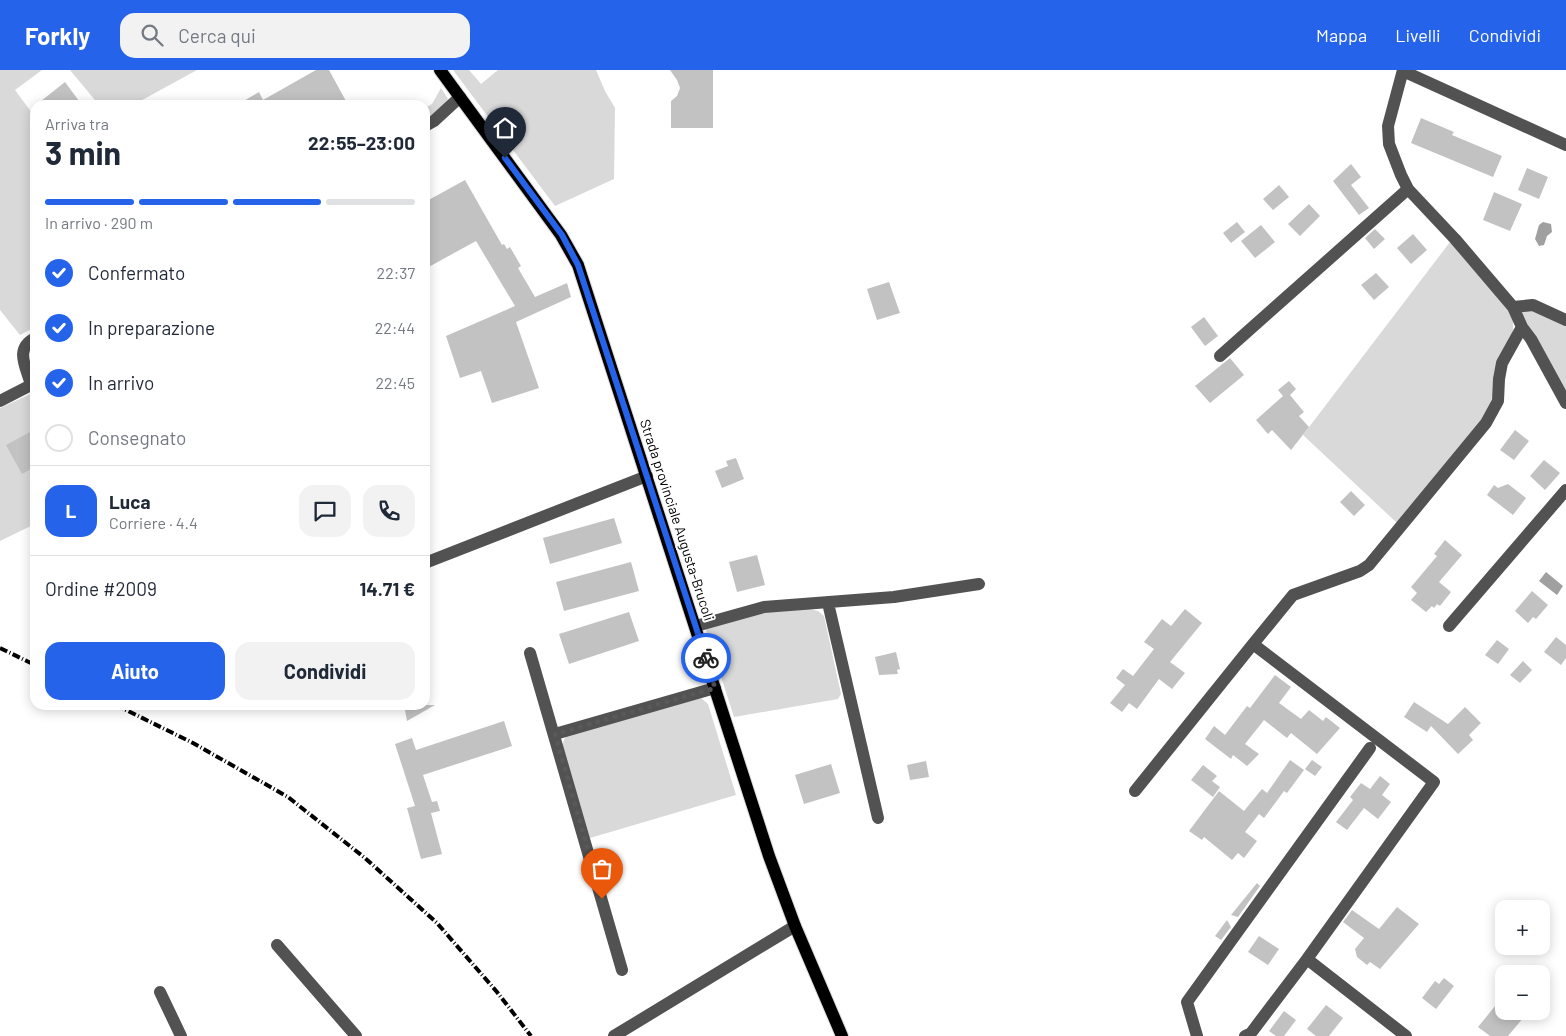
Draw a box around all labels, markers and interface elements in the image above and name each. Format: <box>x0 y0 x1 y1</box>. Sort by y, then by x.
search box <box>120 13 470 58</box>
text: Forkly <box>25 21 90 50</box>
icon: search <box>138 21 166 49</box>
text: Cerca qui <box>178 24 256 47</box>
text: Mappa <box>1316 24 1367 46</box>
text: Livelli <box>1395 24 1441 46</box>
text: Condividi <box>1469 24 1541 46</box>
pin <box>484 107 526 158</box>
text: Arriva tra <box>45 114 109 133</box>
icon: home <box>491 114 519 142</box>
text: 22:55–23:00 <box>308 131 415 154</box>
text: 3 min <box>45 133 121 171</box>
text: In arrivo · 290 m <box>45 213 153 232</box>
icon: check <box>45 259 73 287</box>
text: Confermato <box>88 261 185 284</box>
text: 22:37 <box>377 263 415 282</box>
icon: check <box>45 314 73 342</box>
text: In preparazione <box>88 316 215 339</box>
text: 22:44 <box>375 318 415 337</box>
icon: check <box>45 369 73 397</box>
text: In arrivo <box>88 371 154 394</box>
text: 22:45 <box>375 373 415 392</box>
street label: Strada provinciale Augusta-Brucoli <box>637 417 718 623</box>
text: Consegnato <box>88 426 186 449</box>
button: chat <box>299 485 351 537</box>
button: phone <box>363 485 415 537</box>
text: Luca <box>109 490 150 513</box>
text: L <box>66 499 76 522</box>
text: Corriere · 4.4 <box>109 513 198 532</box>
text: Ordine #2009 <box>45 577 157 600</box>
text: 14.71 € <box>360 577 415 600</box>
courier <box>681 633 731 683</box>
button: Aiuto <box>45 642 225 700</box>
button: Condividi <box>235 642 415 700</box>
icon: bike <box>692 644 720 672</box>
pin <box>581 848 623 899</box>
icon: bag <box>588 855 616 883</box>
map controls <box>1495 900 1550 1020</box>
button: + <box>1495 900 1550 955</box>
button: − <box>1495 965 1550 1020</box>

